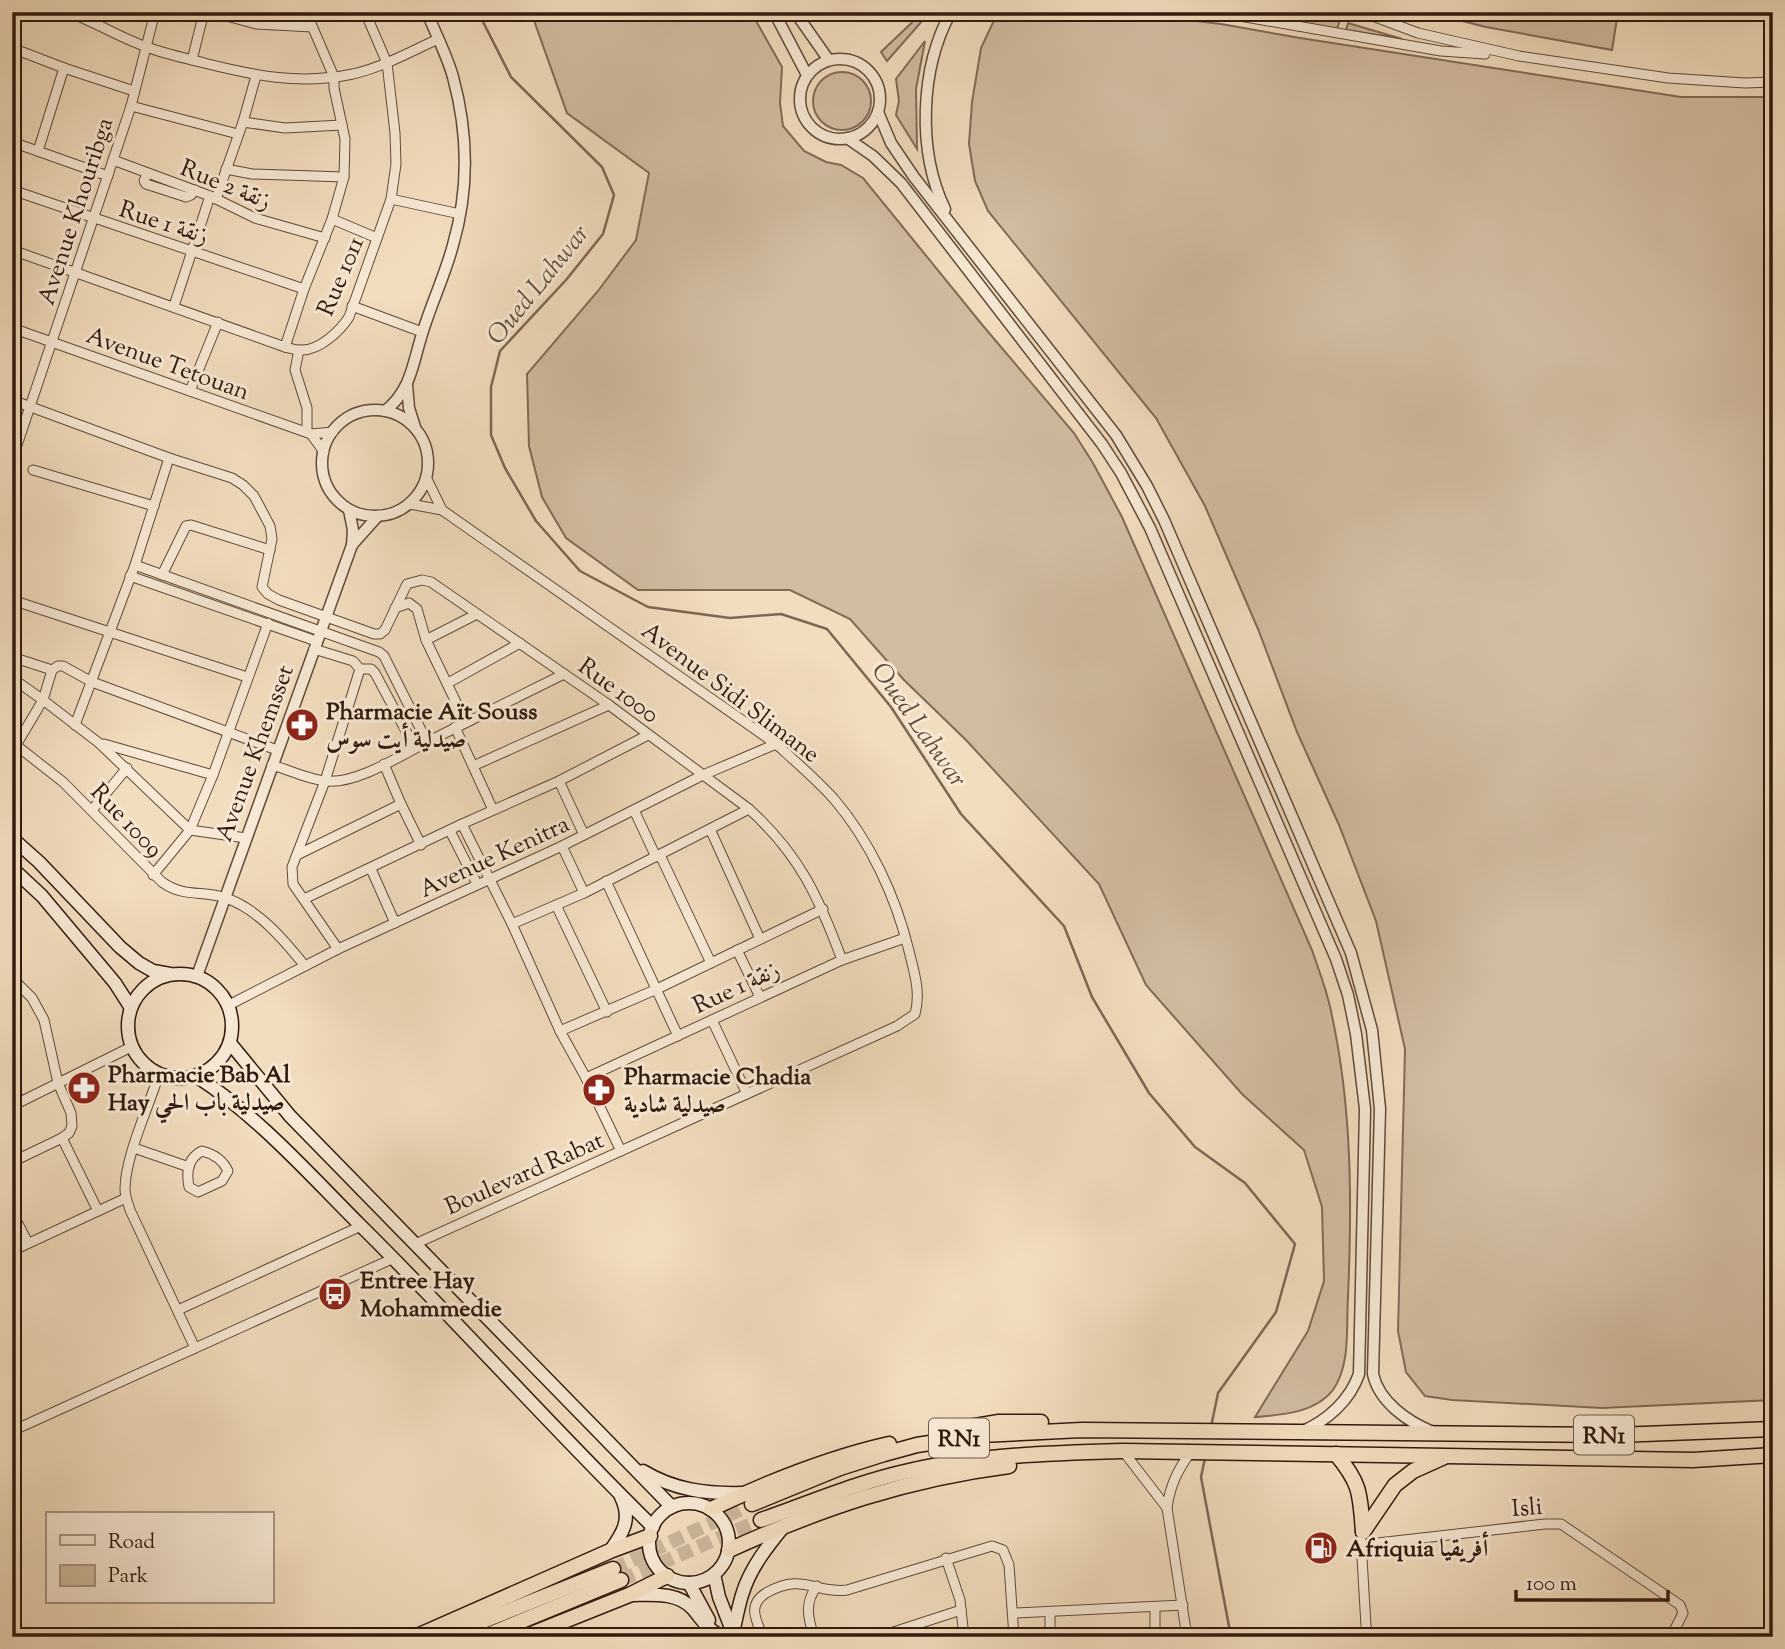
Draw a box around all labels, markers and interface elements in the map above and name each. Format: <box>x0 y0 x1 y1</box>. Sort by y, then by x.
street label: Avenue Khouribga <box>31 114 123 310</box>
street label: Rue 2 زنقة <box>175 152 276 219</box>
street label: Rue 1 زنقة <box>114 193 213 254</box>
water label: Oued Lahwar <box>479 218 599 354</box>
street label: Rue 1011 <box>310 232 374 322</box>
street label: Avenue Tetouan <box>81 320 254 410</box>
street label: Avenue Sidi Slimane <box>633 615 826 772</box>
street label: Rue 1000 <box>570 651 665 733</box>
water label: Oued Lahwar <box>861 655 975 795</box>
street label: Avenue Khemsset <box>208 661 304 847</box>
place label: Pharmacie Aït Souss صيدلية أيت سوس <box>326 696 537 758</box>
pharmacy icon: Pharmacie Aït Souss صيدلية أيت سوس <box>283 706 321 744</box>
street label: Rue 1009 <box>82 777 170 866</box>
street label: Avenue Kenitra <box>414 808 575 907</box>
street label: Rue 1 زنقة <box>688 954 786 1024</box>
place label: Pharmacie Bab Al Hay صيدلية باب الحي <box>108 1059 290 1124</box>
place label: Pharmacie Chadia صيدلية شادية <box>624 1061 812 1123</box>
pharmacy icon: Pharmacie Bab Al Hay صيدلية باب الحي <box>65 1069 103 1107</box>
pharmacy icon: Pharmacie Chadia صيدلية شادية <box>580 1071 618 1109</box>
street label: Boulevard Rabat <box>440 1125 610 1225</box>
place label: Entree Hay Mohammedie <box>360 1265 502 1327</box>
bus stop icon: Entree Hay Mohammedie <box>316 1275 354 1313</box>
road number: RN1 <box>1574 1416 1634 1454</box>
road number: RN1 <box>929 1418 989 1457</box>
street label: Isli <box>1510 1491 1544 1527</box>
legend <box>46 1512 273 1604</box>
text: Road <box>108 1528 155 1558</box>
fuel station icon: Afriquia أفريقيا <box>1302 1529 1340 1567</box>
place label: Afriquia أفريقيا <box>1346 1531 1489 1567</box>
scale bar <box>1516 1558 1668 1602</box>
text: Park <box>108 1562 149 1592</box>
text: 100 m <box>1526 1570 1577 1600</box>

